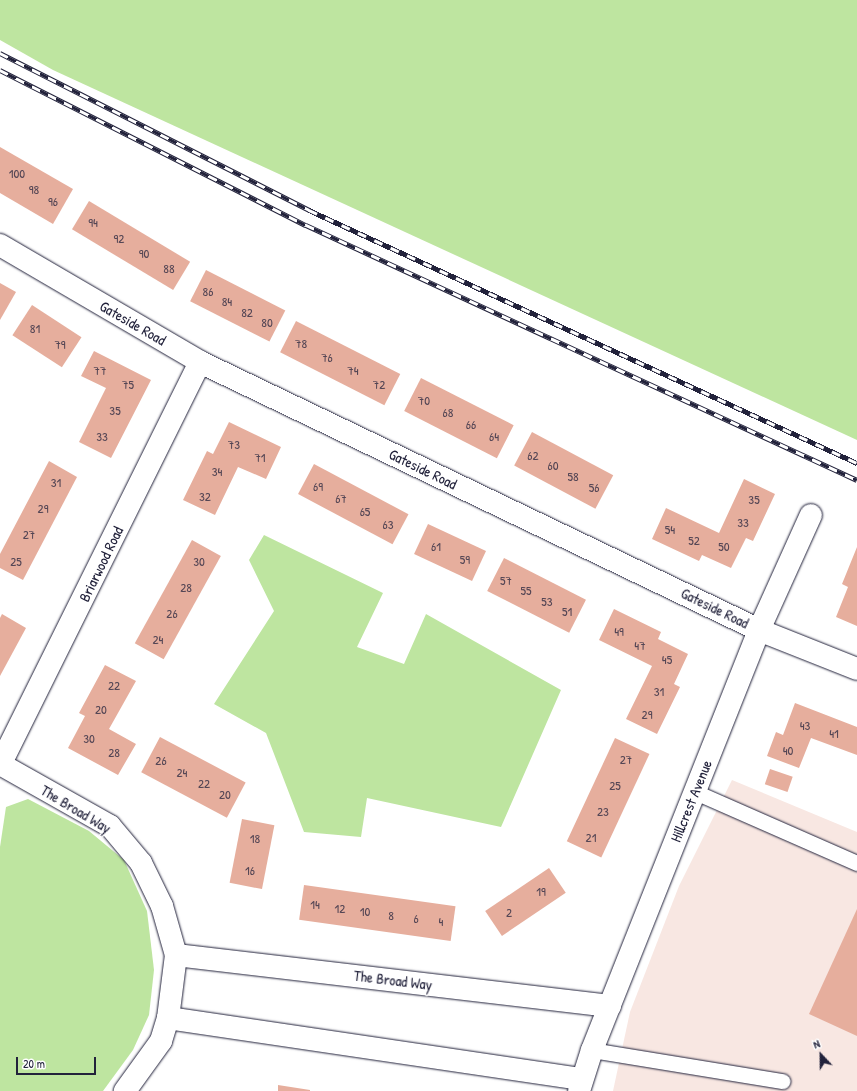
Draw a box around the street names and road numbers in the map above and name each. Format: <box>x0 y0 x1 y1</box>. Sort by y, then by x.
street label: Gateside Road <box>97 297 169 349</box>
street label: Gateside Road <box>386 445 460 493</box>
street label: Briarwood Road <box>75 524 127 604</box>
street label: Gateside Road <box>678 584 752 632</box>
street label: Hillcrest Avenue <box>666 757 716 845</box>
street label: The Broad Way <box>38 781 114 837</box>
street label: The Broad Way <box>353 966 433 994</box>

